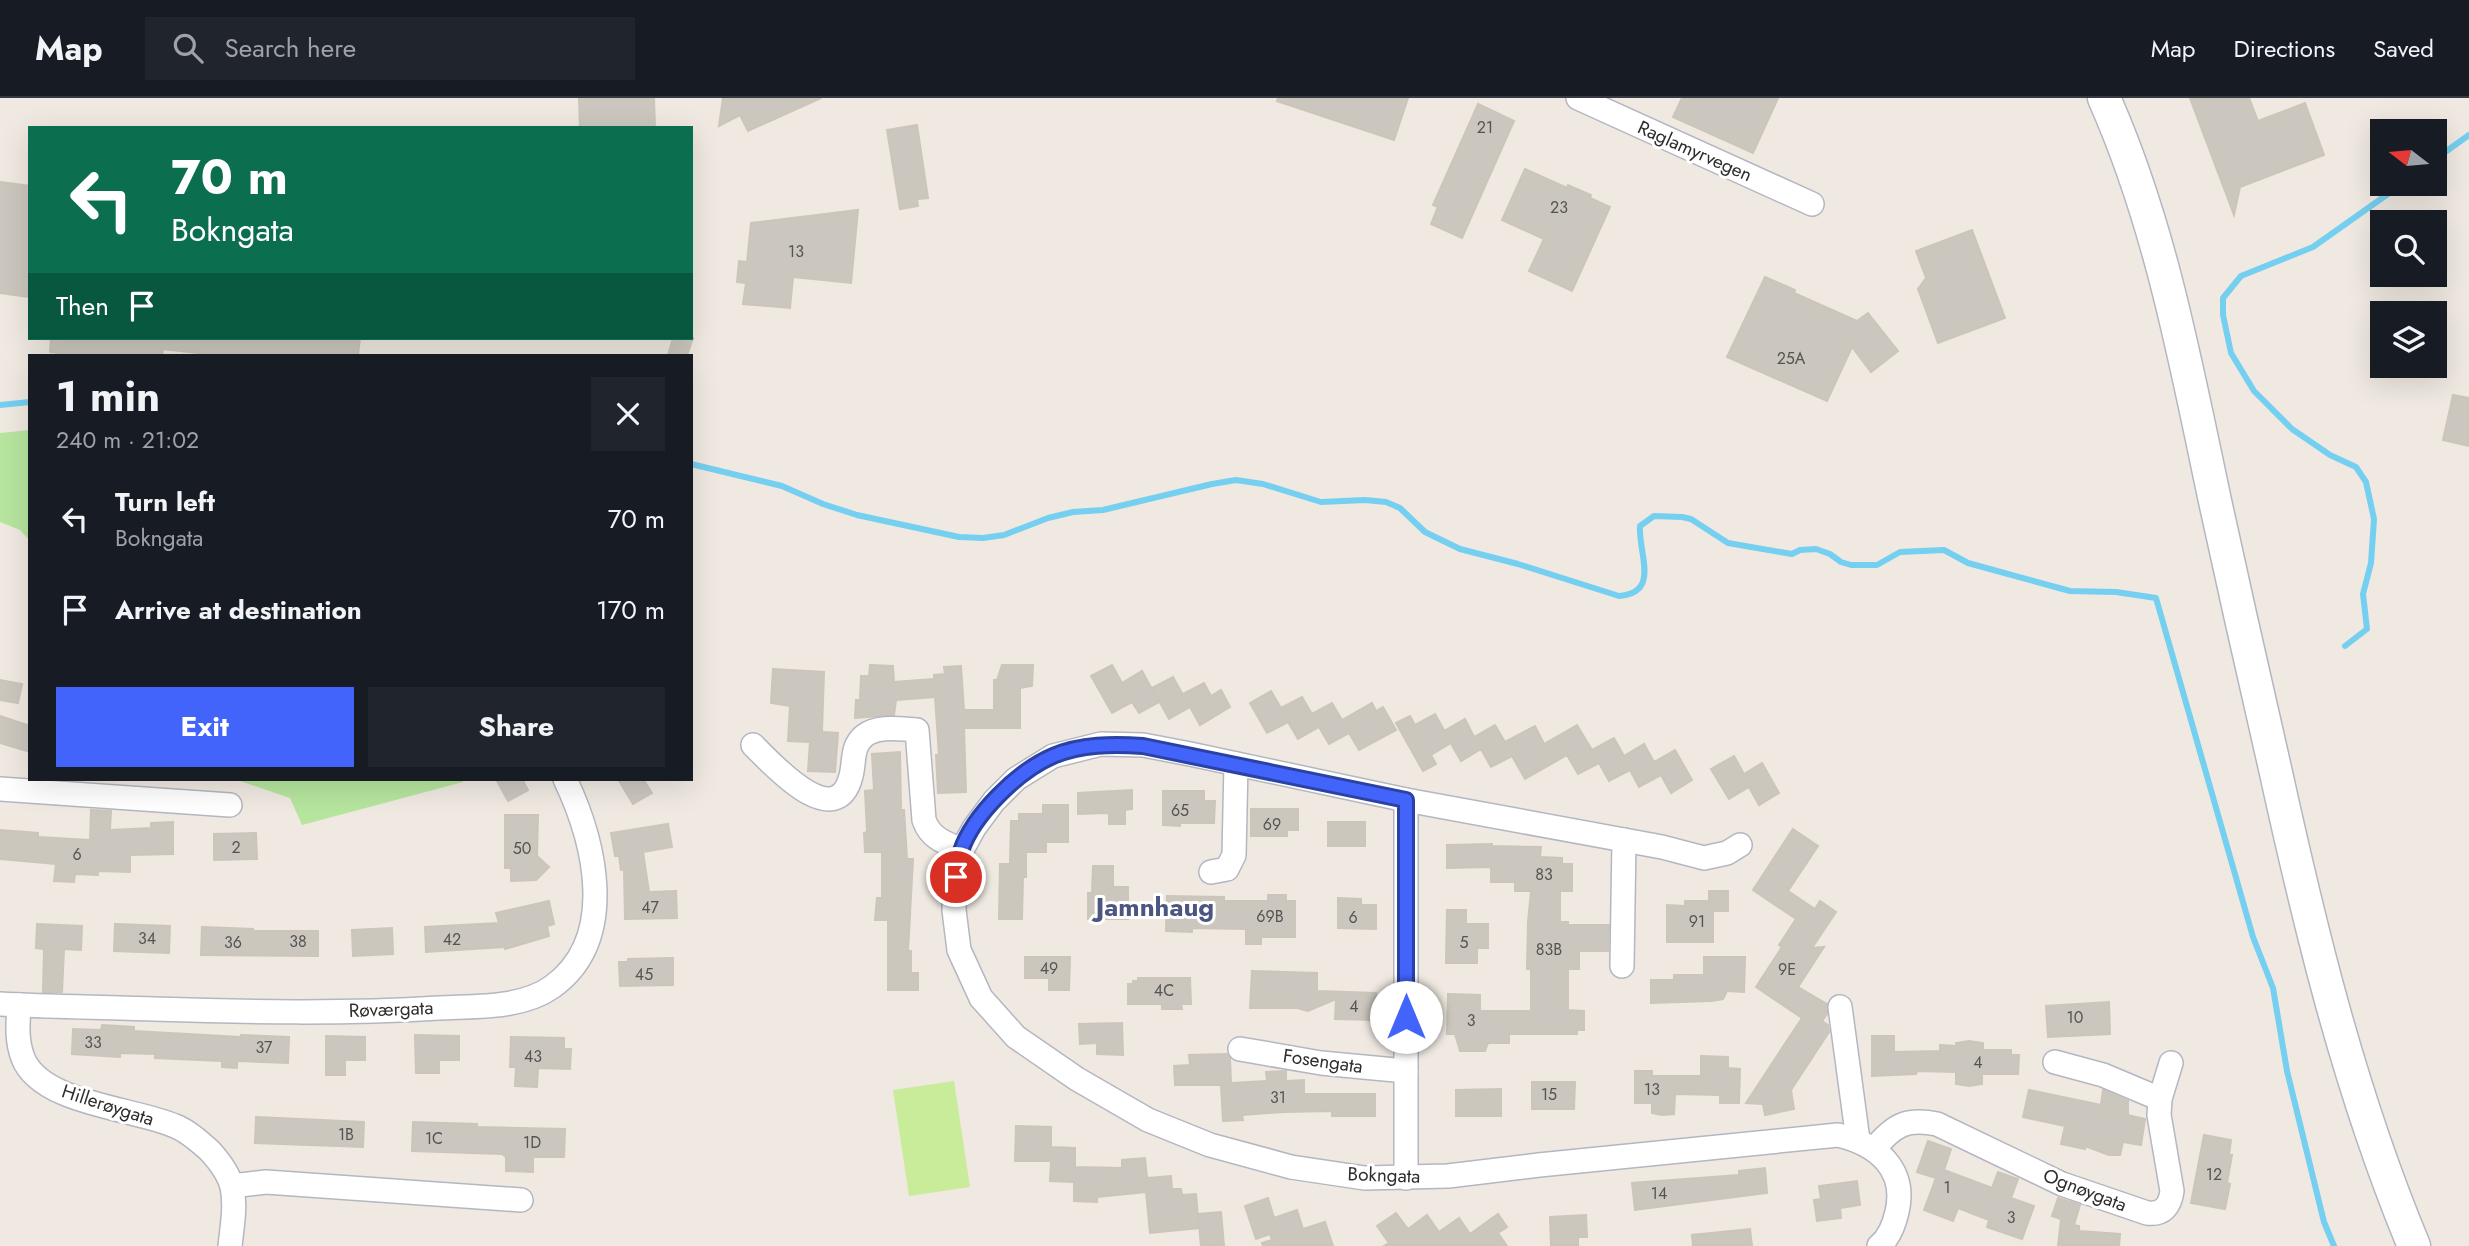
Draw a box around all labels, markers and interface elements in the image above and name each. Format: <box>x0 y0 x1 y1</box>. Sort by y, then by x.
search box <box>145 17 635 80</box>
text: Map <box>35 25 103 72</box>
icon: search <box>169 29 207 67</box>
text: Search here <box>225 29 356 67</box>
text: Map <box>2151 31 2196 66</box>
text: Directions <box>2234 31 2335 66</box>
text: Saved <box>2373 31 2434 66</box>
street label: Raglamyrvegen <box>1633 114 1757 188</box>
house number: 21 <box>1477 116 1493 139</box>
north arrow <box>2370 119 2446 196</box>
map controls <box>2370 119 2447 378</box>
text: 70 m <box>171 142 288 212</box>
icon: left <box>56 154 147 245</box>
house number: 23 <box>1550 196 1568 219</box>
text: Bokngata <box>171 207 294 253</box>
button: search <box>2370 210 2447 287</box>
house number: 13 <box>788 240 804 263</box>
text: Then <box>56 287 109 325</box>
icon: arrive <box>123 287 161 325</box>
button: layers <box>2370 301 2447 378</box>
house number: 25A <box>1777 347 1806 370</box>
text: 1 min <box>56 366 160 427</box>
button: close <box>591 377 665 451</box>
text: 240 m · 21:02 <box>56 423 199 457</box>
text: Turn left <box>115 483 215 521</box>
icon: left <box>56 500 94 538</box>
text: 70 m <box>608 500 665 538</box>
text: Bokngata <box>115 521 203 555</box>
icon: arrive <box>56 591 94 629</box>
text: Arrive at destination <box>115 591 362 629</box>
text: 170 m <box>596 591 665 629</box>
button: Exit <box>56 687 354 767</box>
button: Share <box>368 687 665 767</box>
house number: 65 <box>1171 799 1189 822</box>
house number: 69 <box>1263 813 1281 836</box>
house number: 2 <box>231 836 241 859</box>
house number: 50 <box>513 837 531 860</box>
house number: 6 <box>72 843 82 866</box>
pin <box>926 847 986 907</box>
icon: arrive <box>937 858 975 896</box>
house number: 83 <box>1535 863 1553 886</box>
district label: Jamnhaug <box>1091 888 1214 926</box>
house number: 47 <box>641 896 659 919</box>
house number: 69B <box>1256 905 1284 928</box>
house number: 6 <box>1348 906 1358 929</box>
house number: 91 <box>1689 910 1705 933</box>
house number: 34 <box>138 927 156 950</box>
house number: 42 <box>443 928 461 951</box>
house number: 38 <box>289 930 307 953</box>
house number: 36 <box>224 931 242 954</box>
house number: 5 <box>1459 931 1469 954</box>
house number: 83B <box>1536 938 1562 961</box>
house number: 49 <box>1040 957 1058 980</box>
house number: 9E <box>1778 958 1796 981</box>
house number: 45 <box>635 963 653 986</box>
house number: 4C <box>1154 979 1174 1002</box>
position arrow <box>1369 980 1443 1054</box>
street label: Røværgata <box>348 994 434 1024</box>
house number: 4 <box>1349 995 1359 1018</box>
house number: 10 <box>2067 1006 2083 1029</box>
house number: 3 <box>1467 1009 1476 1032</box>
house number: 33 <box>84 1031 102 1054</box>
house number: 37 <box>256 1036 273 1059</box>
street label: Fosengata <box>1281 1042 1365 1080</box>
house number: 43 <box>524 1045 542 1068</box>
house number: 4 <box>1973 1051 1983 1074</box>
street label: Hillerøygata <box>58 1077 158 1133</box>
house number: 13 <box>1644 1078 1660 1101</box>
house number: 15 <box>1541 1083 1557 1106</box>
house number: 31 <box>1270 1086 1286 1109</box>
house number: 1B <box>338 1123 354 1146</box>
house number: 1C <box>425 1127 443 1150</box>
house number: 1D <box>523 1131 541 1154</box>
street label: Bokngata <box>1347 1160 1421 1190</box>
street label: Ognøygata <box>2039 1162 2131 1218</box>
house number: 12 <box>2206 1163 2222 1186</box>
house number: 1 <box>1943 1176 1951 1199</box>
house number: 14 <box>1651 1182 1667 1205</box>
house number: 3 <box>2007 1206 2016 1229</box>

